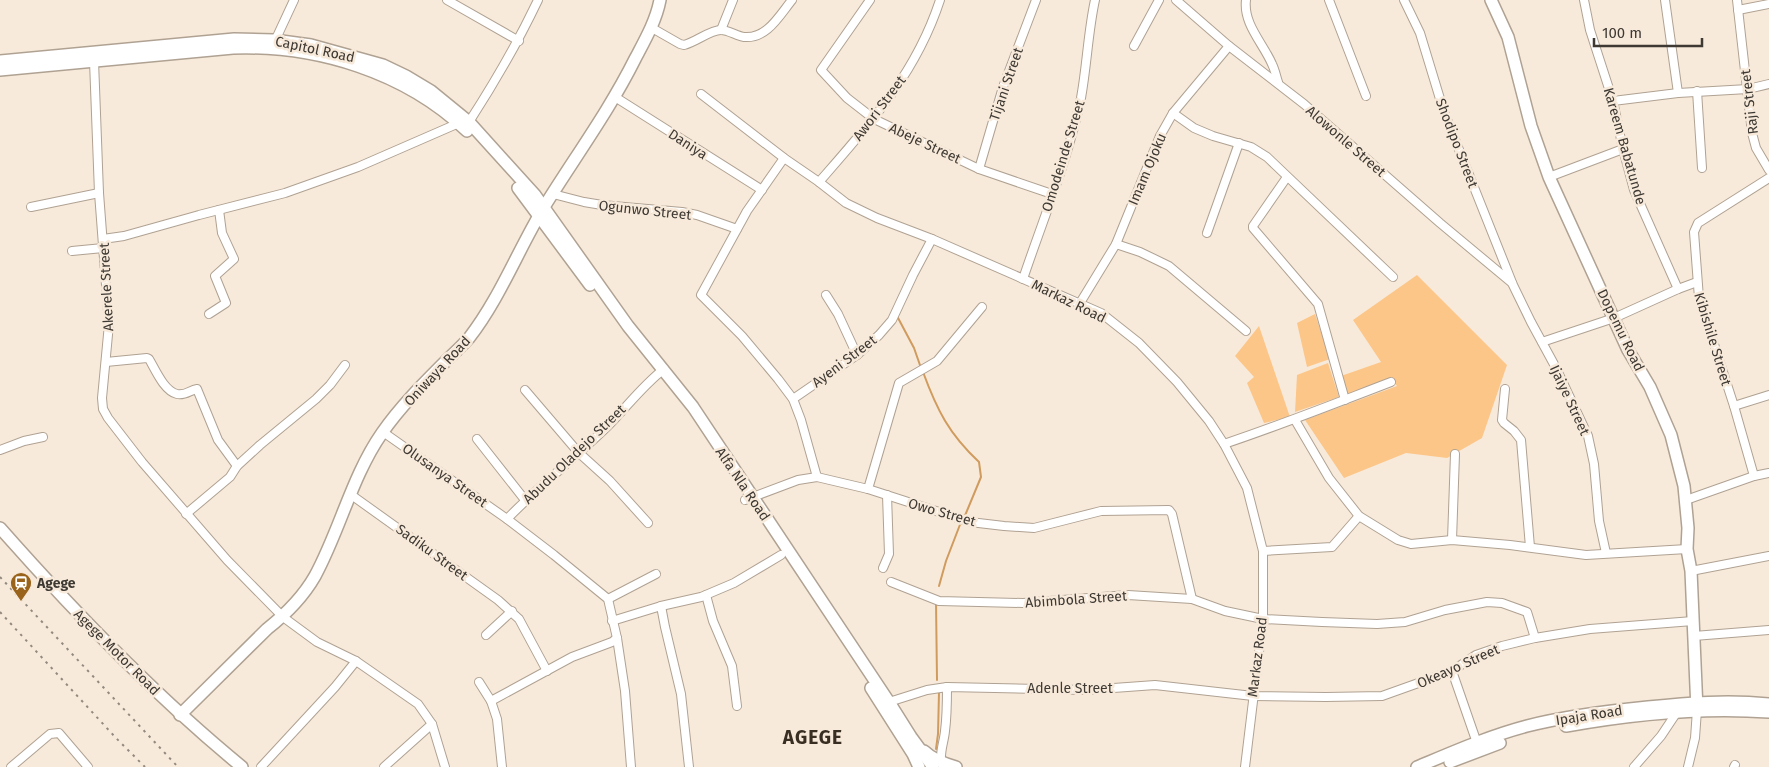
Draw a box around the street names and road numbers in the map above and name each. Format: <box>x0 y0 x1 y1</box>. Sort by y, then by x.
street label: Capitol Road <box>274 33 356 66</box>
street label: Tijani Street <box>986 44 1027 123</box>
street label: Raji Street <box>1737 68 1762 135</box>
street label: Awori Street <box>849 72 910 144</box>
street label: Kareem Babatunde <box>1600 86 1649 207</box>
street label: Shodipo Street <box>1432 96 1482 191</box>
street label: Omodeinde Street <box>1038 97 1089 214</box>
street label: Alowonle Street <box>1302 102 1390 181</box>
street label: Abeje Street <box>886 119 964 168</box>
street label: Daniya <box>665 126 710 163</box>
street label: Imam Ojoku <box>1125 131 1170 208</box>
street label: Ogunwo Street <box>598 197 693 224</box>
street label: Akerele Street <box>96 241 117 332</box>
street label: Markaz Road <box>1029 276 1109 327</box>
street label: Dopemu Road <box>1593 286 1648 374</box>
street label: Kibishile Street <box>1690 291 1735 389</box>
street label: Ayeni Street <box>809 331 881 391</box>
street label: Oniwaya Road <box>401 333 474 410</box>
street label: Ijaiye Street <box>1546 362 1594 439</box>
street label: Abudu Oladejo Street <box>520 400 630 508</box>
street label: Olusanya Street <box>399 440 491 512</box>
street label: Alfa Nla Road <box>712 444 773 524</box>
street label: Owo Street <box>906 495 979 531</box>
street label: Sadiku Street <box>393 521 472 585</box>
street label: Abimbola Street <box>1025 587 1129 612</box>
street label: Agege Motor Road <box>70 606 163 699</box>
street label: Markaz Road <box>1244 616 1271 698</box>
street label: Okeayo Street <box>1414 640 1503 692</box>
street label: Adenle Street <box>1027 680 1114 697</box>
street label: Ipaja Road <box>1555 702 1624 729</box>

